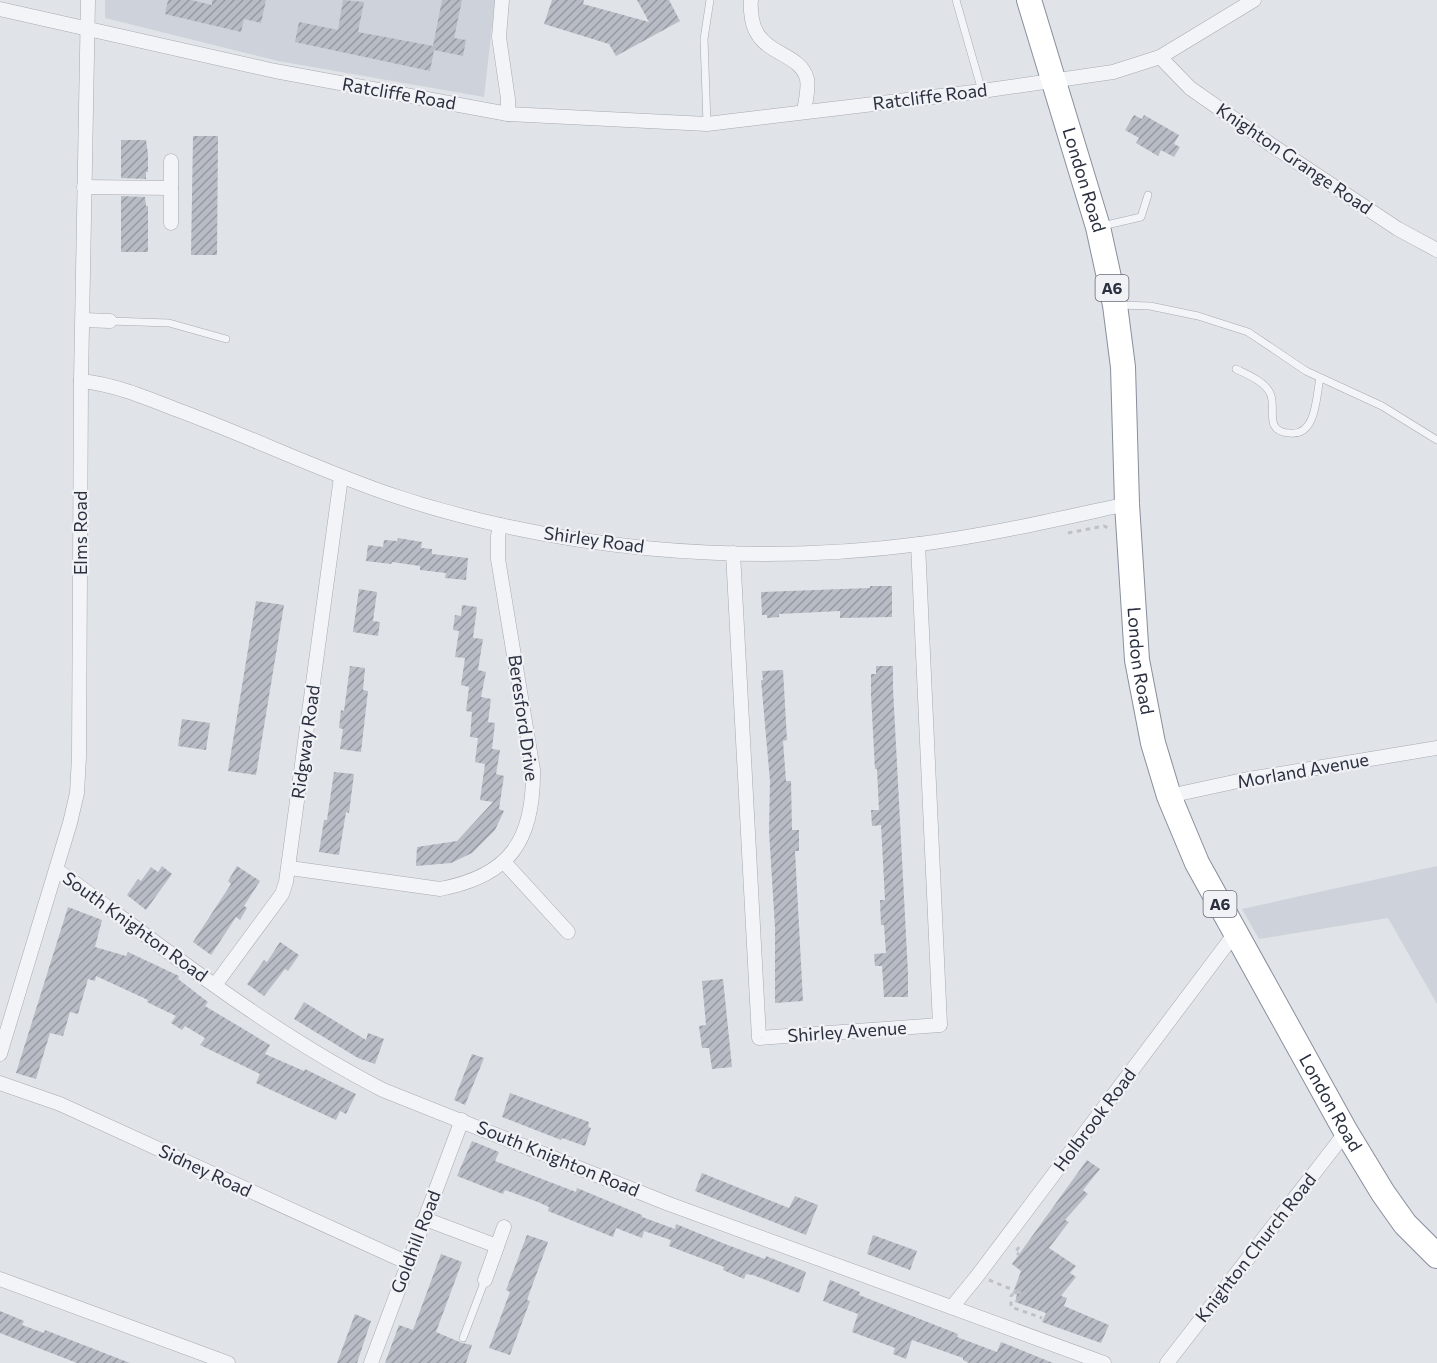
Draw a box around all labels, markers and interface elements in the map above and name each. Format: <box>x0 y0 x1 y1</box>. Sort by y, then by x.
street label: Ratcliffe Road <box>341 72 458 114</box>
street label: Ratcliffe Road <box>871 78 988 114</box>
street label: Knighton Grange Road <box>1212 98 1377 219</box>
street label: London Road <box>1058 125 1111 235</box>
road number: A6 <box>1096 275 1128 301</box>
street label: Elms Road <box>69 491 91 575</box>
street label: Shirley Road <box>542 521 646 557</box>
street label: London Road <box>1124 606 1159 716</box>
street label: Beresford Drive <box>504 653 544 782</box>
street label: Ridgway Road <box>286 683 324 800</box>
street label: Morland Avenue <box>1235 748 1370 792</box>
street label: South Knighton Road <box>59 866 212 986</box>
road number: A6 <box>1204 891 1236 917</box>
street label: Shirley Avenue <box>787 1016 907 1046</box>
street label: London Road <box>1295 1050 1367 1155</box>
street label: Holbrook Road <box>1048 1064 1140 1175</box>
street label: South Knighton Road <box>474 1115 643 1201</box>
street label: Sidney Road <box>155 1139 255 1201</box>
street label: Knighton Church Road <box>1190 1168 1320 1326</box>
street label: Goldhill Road <box>385 1187 445 1296</box>

